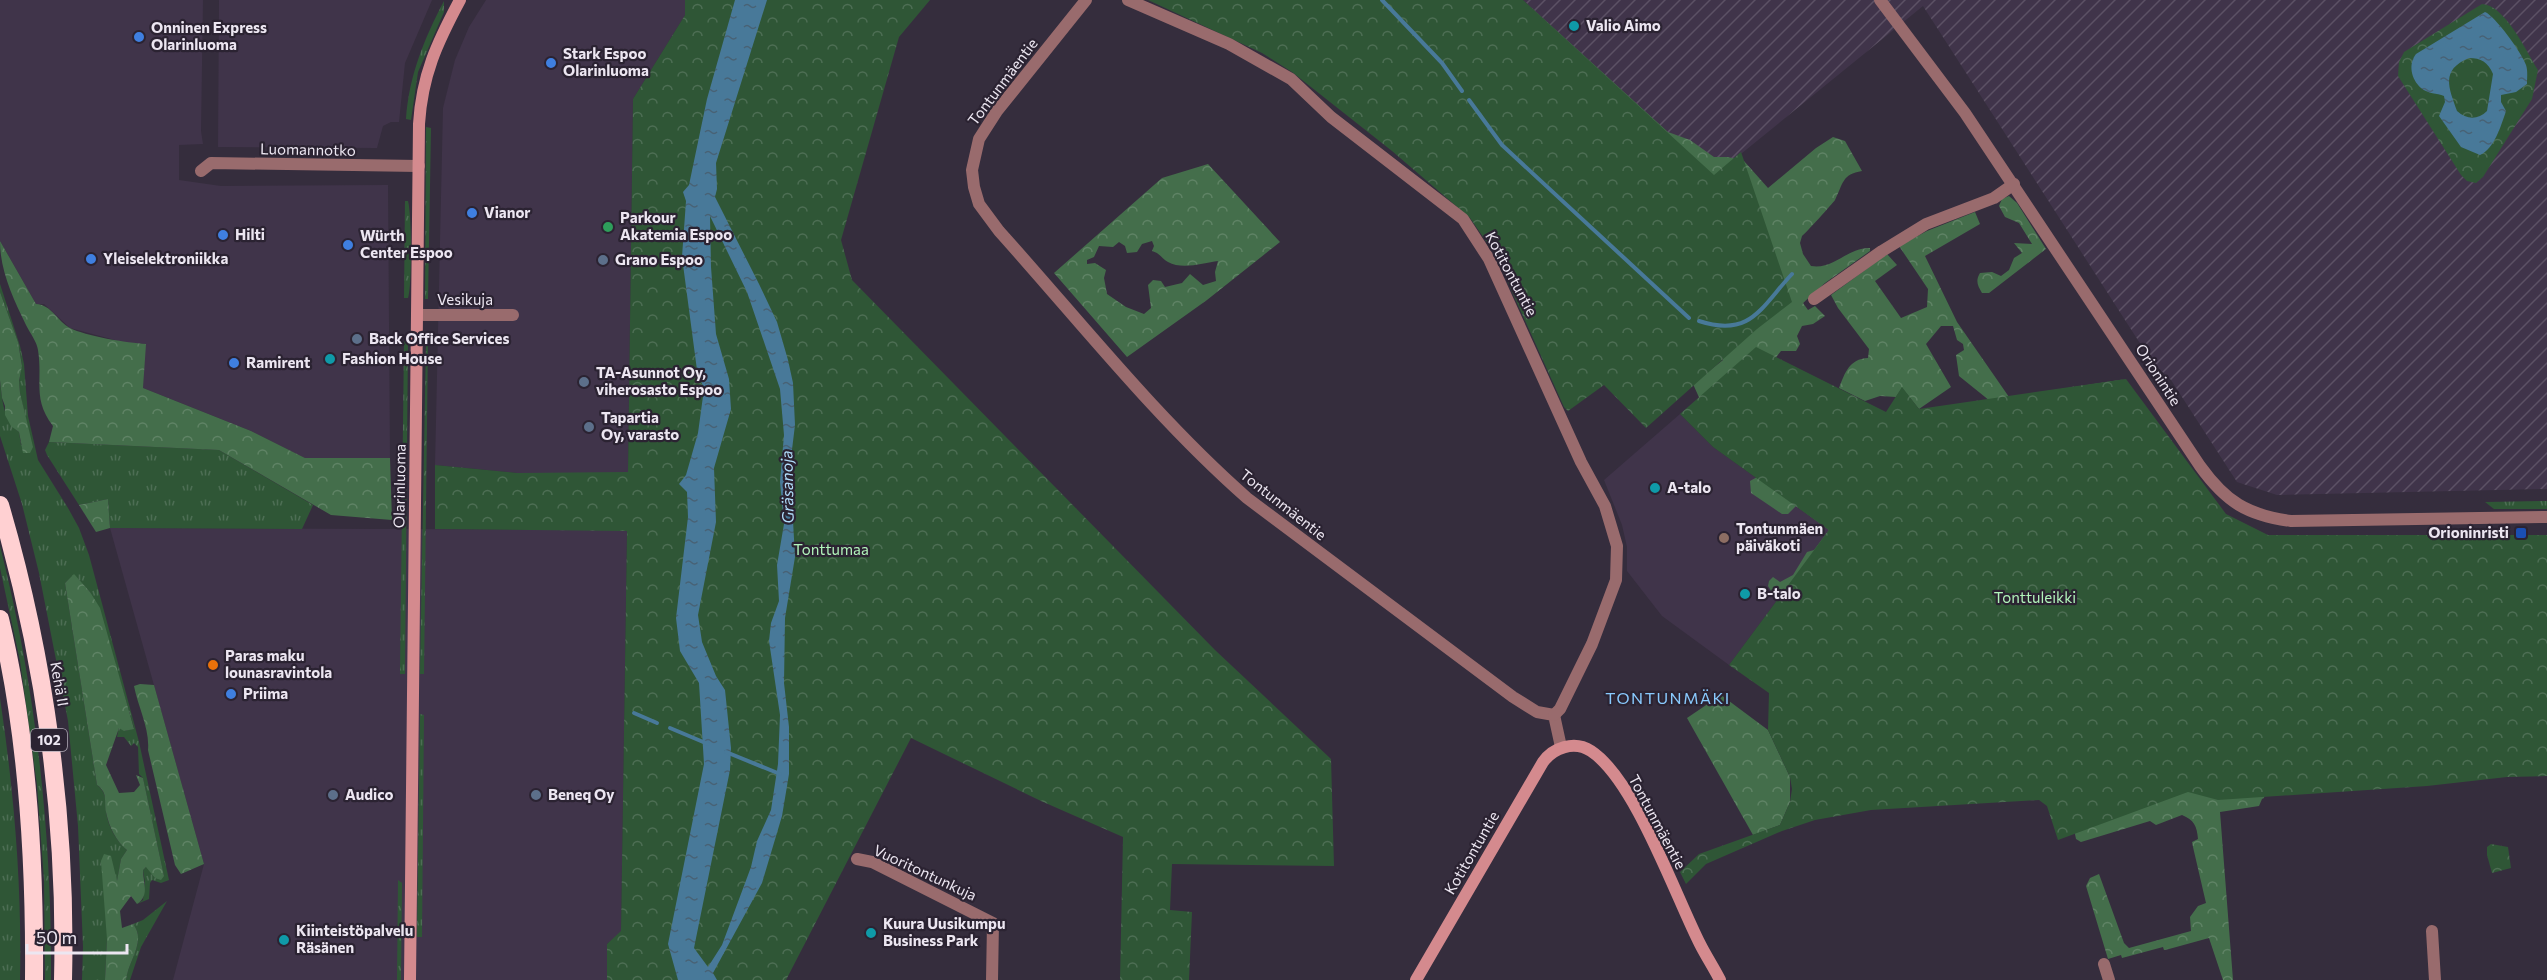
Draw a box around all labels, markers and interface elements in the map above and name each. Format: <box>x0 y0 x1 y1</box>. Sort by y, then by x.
place label: Valio Aimo <box>1586 16 1661 34</box>
place label: Onninen Express Olarinluoma <box>151 18 267 53</box>
marker: Valio Aimo <box>1567 19 1581 33</box>
marker: Onninen Express Olarinluoma <box>132 30 146 44</box>
street label: Tontunmäentie <box>964 34 1041 129</box>
place label: Stark Espoo Olarinluoma <box>563 44 649 79</box>
marker: Stark Espoo Olarinluoma <box>544 56 558 70</box>
street label: Luomannotko <box>260 139 356 159</box>
place label: Vianor <box>484 203 531 221</box>
marker: Vianor <box>465 206 479 220</box>
place label: Parkour Akatemia Espoo <box>620 208 732 243</box>
marker: Parkour Akatemia Espoo <box>601 220 615 234</box>
place label: Hilti <box>235 225 265 243</box>
place label: Würth Center Espoo <box>360 226 453 261</box>
marker: Hilti <box>216 228 230 242</box>
street label: Kotitontuntie <box>1482 228 1542 319</box>
marker: Würth Center Espoo <box>341 238 355 252</box>
place label: Yleiselektroniikka <box>103 249 228 267</box>
place label: Grano Espoo <box>615 250 703 268</box>
marker: Yleiselektroniikka <box>84 252 98 266</box>
marker: Grano Espoo <box>596 253 610 267</box>
street label: Vesikuja <box>437 290 493 308</box>
place label: Back Office Services <box>369 329 509 347</box>
marker: Back Office Services <box>350 332 364 346</box>
street label: Orionintie <box>2132 340 2186 409</box>
place label: Fashion House <box>342 349 442 367</box>
marker: Fashion House <box>323 352 337 366</box>
place label: Ramirent <box>246 353 310 371</box>
marker: Ramirent <box>227 356 241 370</box>
place label: TA-Asunnot Oy, viherosasto Espoo <box>596 363 722 398</box>
marker: TA-Asunnot Oy, viherosasto Espoo <box>577 375 591 389</box>
place label: Tapartia Oy, varasto <box>601 408 679 443</box>
marker: Tapartia Oy, varasto <box>582 420 596 434</box>
street label: Olarinluoma <box>389 444 409 528</box>
water label: Gräsanoja <box>776 450 797 524</box>
street label: Tontunmäentie <box>1237 465 1330 543</box>
place label: A-talo <box>1667 478 1711 496</box>
marker: A-talo <box>1648 481 1662 495</box>
place label: Tontunmäen päiväkoti <box>1736 519 1823 554</box>
place label: Orioninristi <box>2428 523 2509 541</box>
marker: Orioninristi <box>2514 526 2528 540</box>
marker: Tontunmäen päiväkoti <box>1717 531 1731 545</box>
park label: Tonttumaa <box>793 540 869 558</box>
place label: B-talo <box>1757 584 1801 602</box>
marker: B-talo <box>1738 587 1752 601</box>
park label: Tonttuleikki <box>1994 588 2076 606</box>
place label: Paras maku lounasravintola <box>225 646 332 681</box>
marker: Paras maku lounasravintola <box>206 658 220 672</box>
street label: Kehä II <box>47 660 73 708</box>
place label: Priima <box>243 684 288 702</box>
marker: Priima <box>224 687 238 701</box>
district label: TONTUNMÄKI <box>1605 688 1731 707</box>
road number: 102 <box>31 729 67 751</box>
street label: Tontunmäentie <box>1625 771 1690 872</box>
place label: Audico <box>345 785 393 803</box>
place label: Beneq Oy <box>548 785 615 803</box>
marker: Audico <box>326 788 340 802</box>
marker: Beneq Oy <box>529 788 543 802</box>
street label: Kotitontuntie <box>1440 808 1502 897</box>
street label: Vuoritontunkuja <box>871 840 980 904</box>
place label: Kuura Uusikumpu Business Park <box>883 914 1006 949</box>
scale bar <box>27 917 128 955</box>
place label: Kiinteistöpalvelu Räsänen <box>296 921 413 956</box>
text: 50 m <box>36 926 77 948</box>
marker: Kuura Uusikumpu Business Park <box>864 926 878 940</box>
marker: Kiinteistöpalvelu Räsänen <box>277 933 291 947</box>

